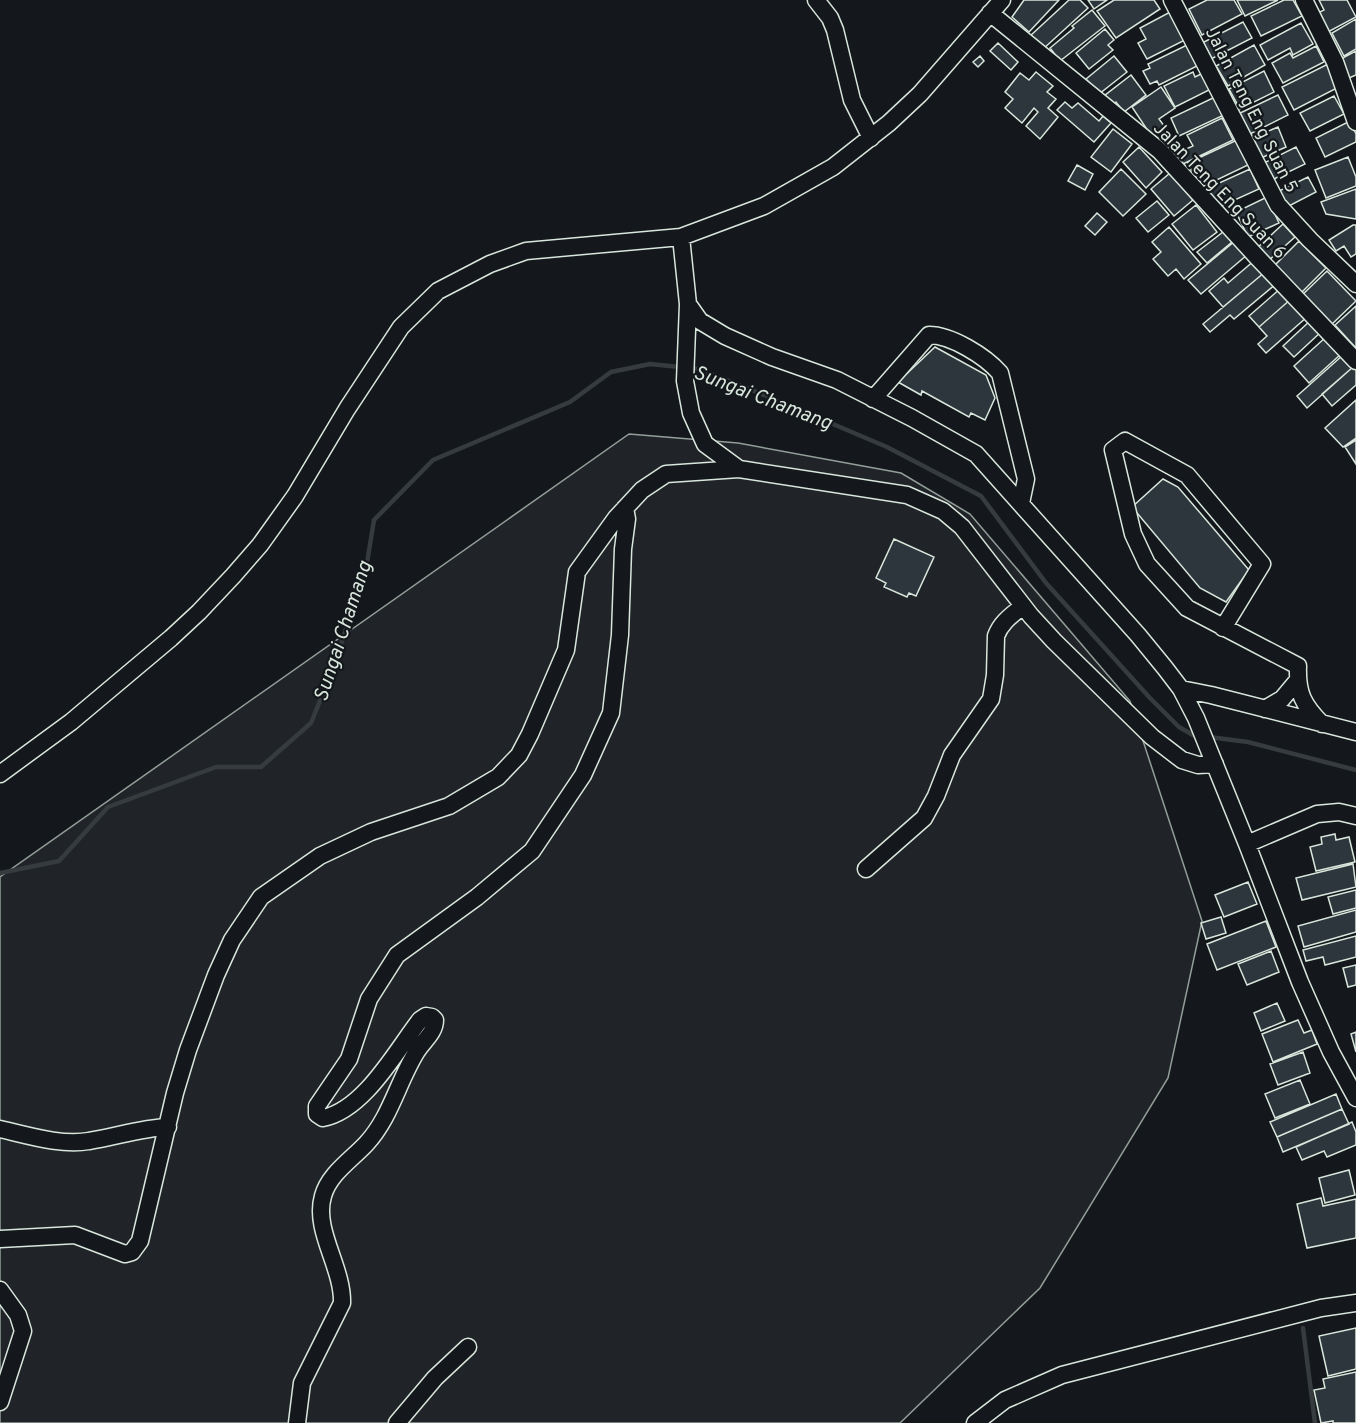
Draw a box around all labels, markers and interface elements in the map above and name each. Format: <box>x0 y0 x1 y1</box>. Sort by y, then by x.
street label: Jalan Teng Eng Suan 5 <box>1199 24 1302 197</box>
street label: Jalan Teng Eng Suan 6 <box>1147 118 1290 265</box>
water label: Sungai Chamang <box>689 361 836 438</box>
water label: Sungai Chamang <box>309 557 379 705</box>

